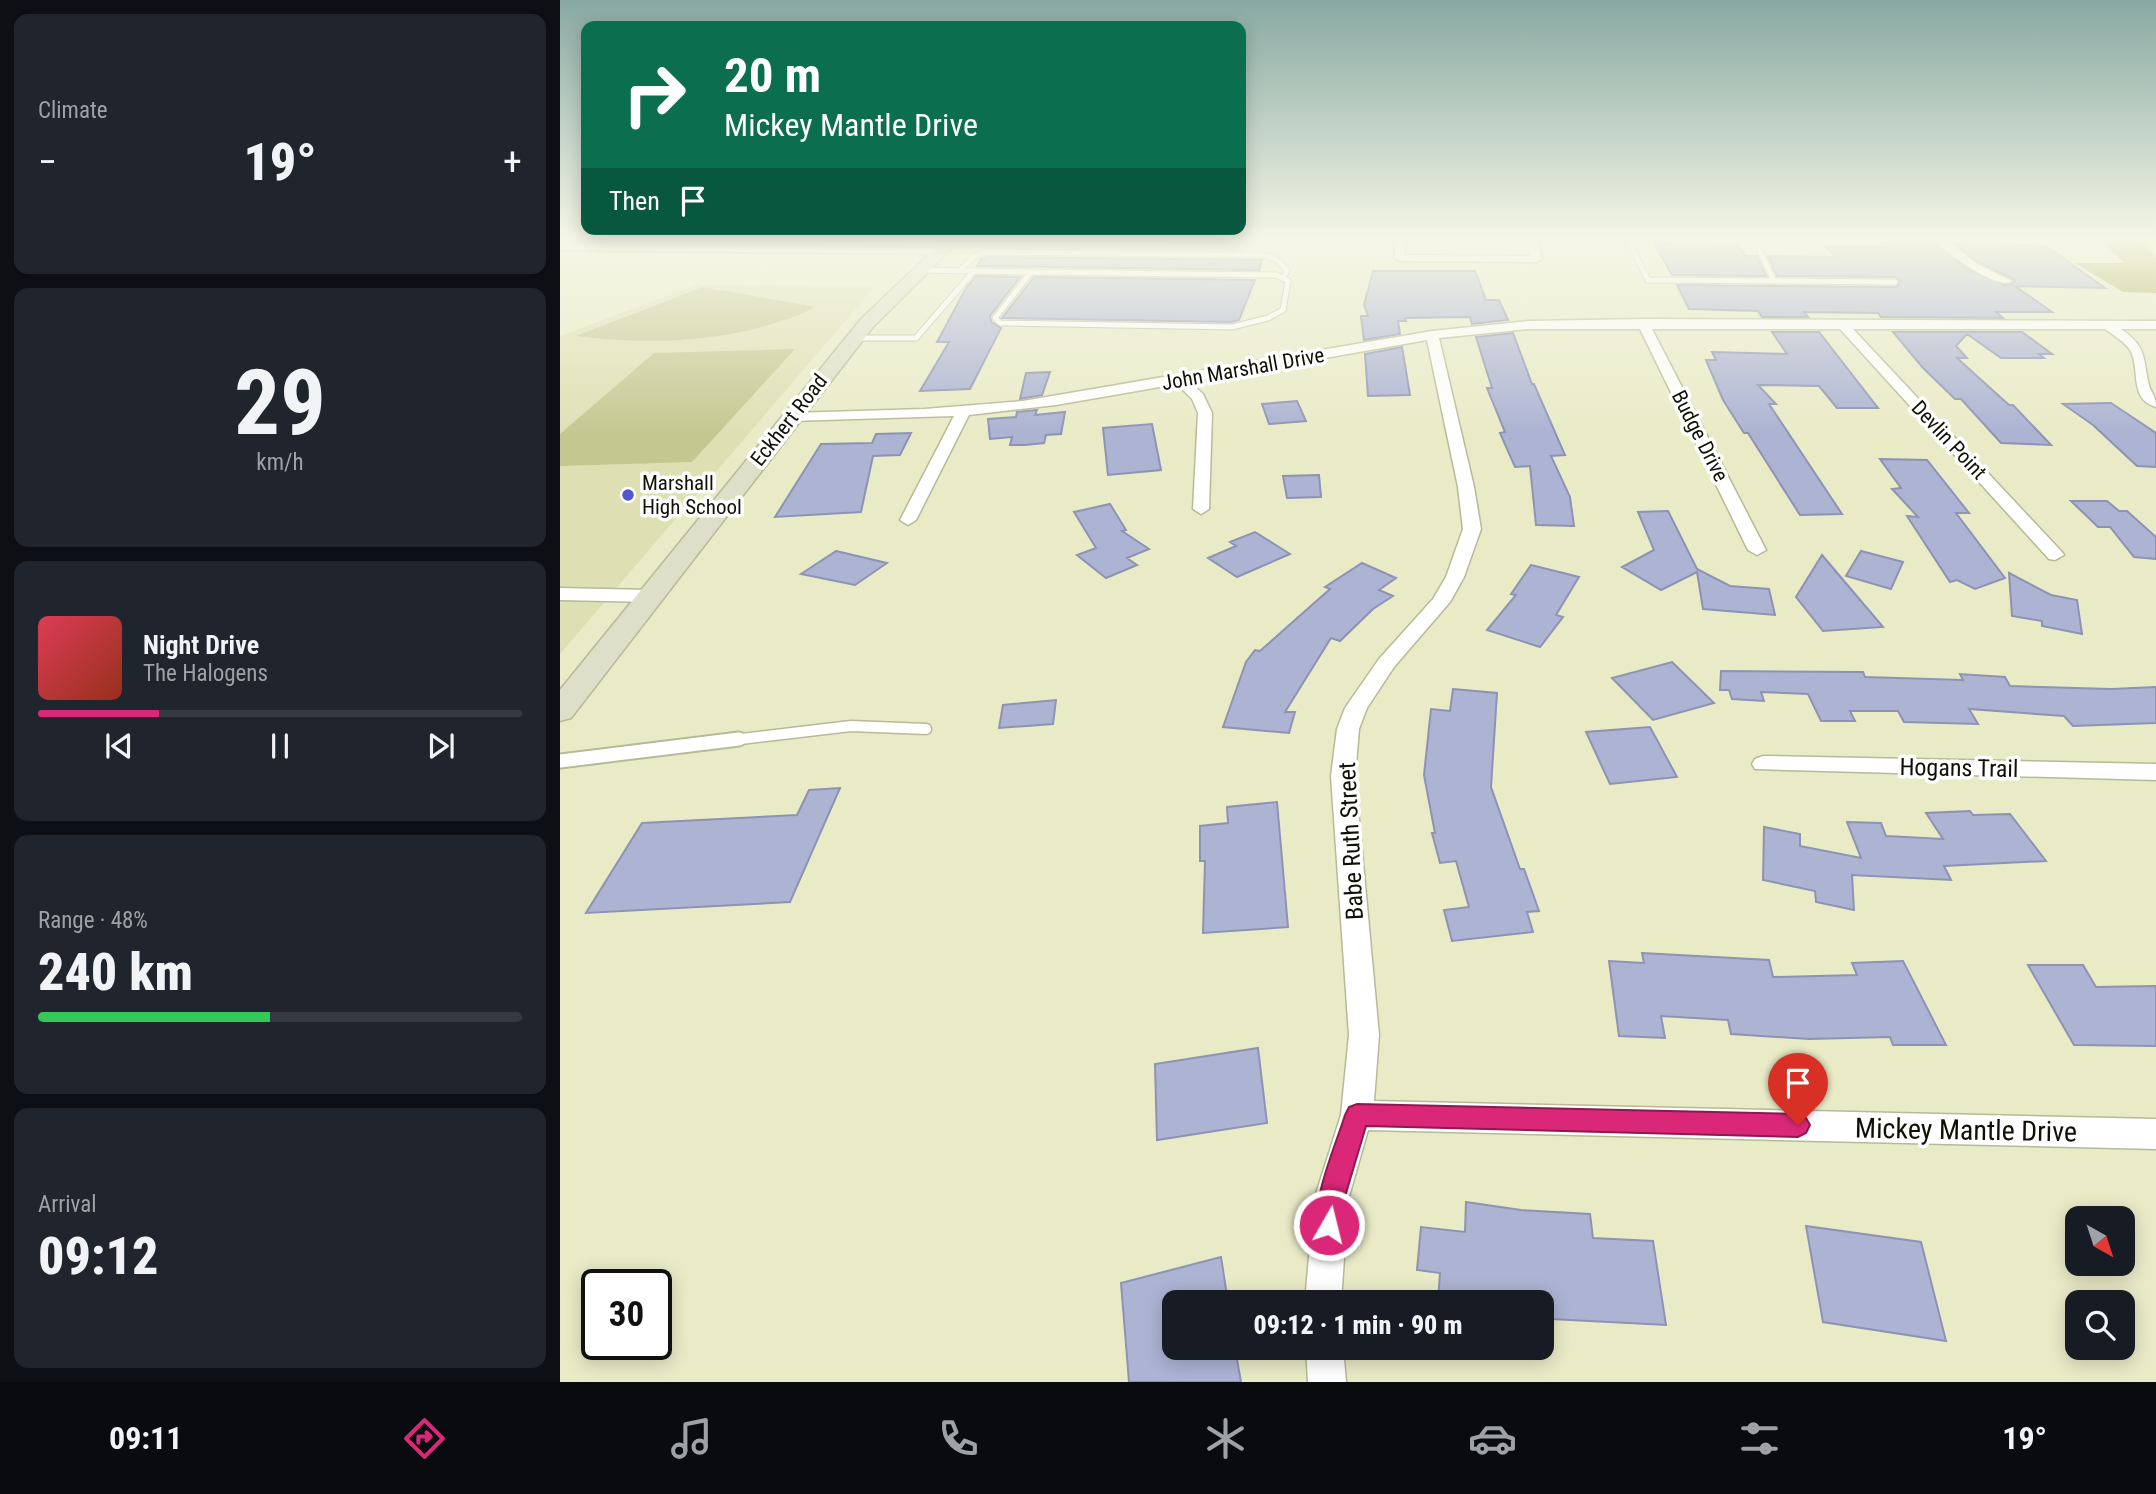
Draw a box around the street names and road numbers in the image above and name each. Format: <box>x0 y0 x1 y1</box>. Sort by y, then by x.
street label: John Marshall Drive <box>1160 343 1326 395</box>
street label: Eckhert Road <box>746 369 832 471</box>
street label: Budge Drive <box>1667 386 1733 486</box>
street label: Devlin Point <box>1907 396 1991 484</box>
street label: Hogans Trail <box>1899 753 2019 783</box>
street label: Babe Ruth Street <box>1333 761 1369 921</box>
street label: Mickey Mantle Drive <box>1855 1112 2077 1148</box>

